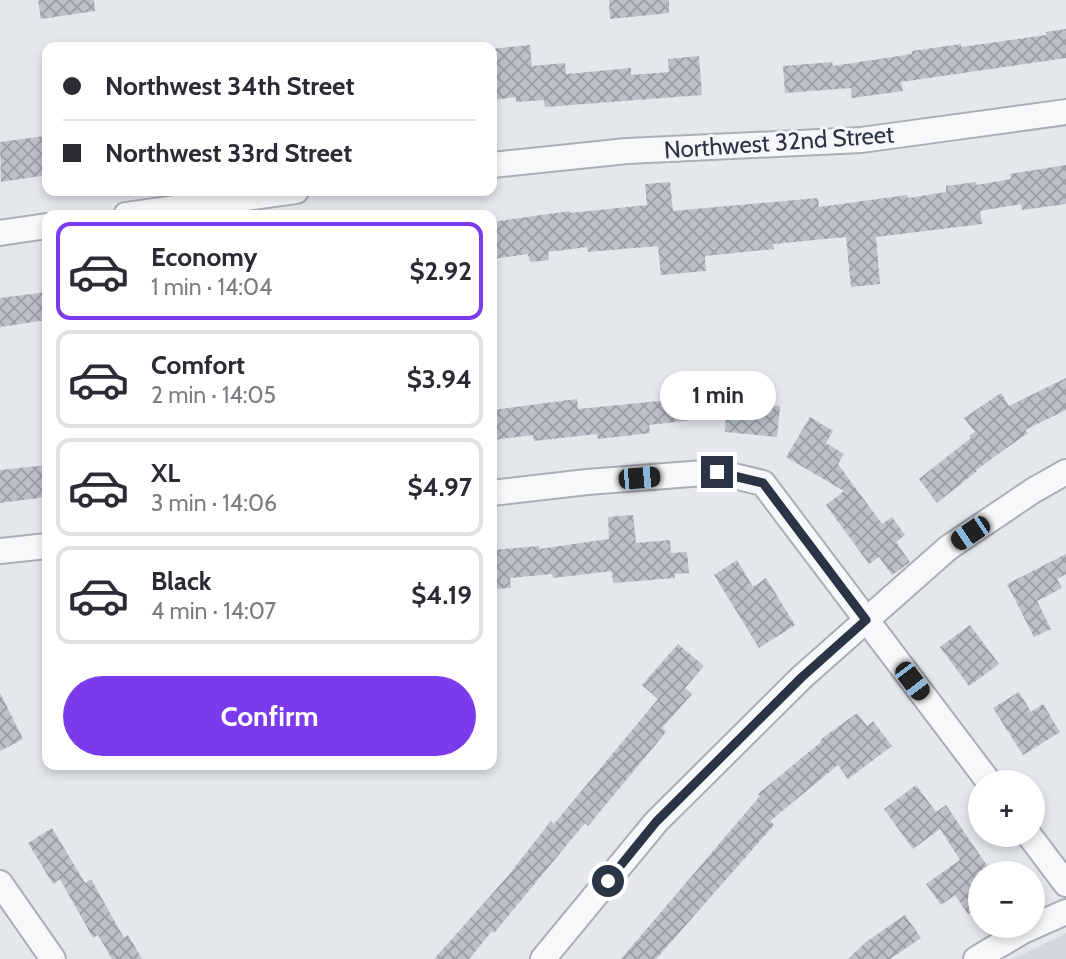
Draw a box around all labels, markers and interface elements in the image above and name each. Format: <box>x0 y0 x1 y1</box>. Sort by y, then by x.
text: Northwest 34th Street <box>105 70 354 102</box>
street label: Northwest 32nd Street <box>663 119 895 165</box>
text: Northwest 33rd Street <box>105 137 352 169</box>
icon: car <box>67 240 130 303</box>
text: Economy <box>151 241 257 273</box>
text: $2.92 <box>409 255 472 287</box>
text: 1 min · 14:04 <box>151 273 272 301</box>
icon: car <box>67 348 130 411</box>
text: Comfort <box>151 349 245 381</box>
text: $3.94 <box>407 363 472 395</box>
callout: 1 min <box>659 370 775 420</box>
text: 2 min · 14:05 <box>151 381 276 409</box>
text: 1 min <box>692 381 744 409</box>
icon: car <box>67 456 130 519</box>
route end <box>701 456 733 488</box>
text: XL <box>151 457 180 489</box>
car <box>618 466 661 490</box>
text: $4.97 <box>408 471 472 503</box>
text: 3 min · 14:06 <box>151 489 277 517</box>
car <box>947 513 994 553</box>
icon: car <box>67 564 130 627</box>
text: Black <box>151 565 211 597</box>
text: $4.19 <box>411 579 472 611</box>
text: 4 min · 14:07 <box>151 597 276 625</box>
car <box>891 658 934 704</box>
button: Confirm <box>63 676 476 756</box>
map controls <box>968 770 1045 938</box>
button: + <box>968 770 1045 847</box>
button: − <box>968 861 1045 938</box>
route start <box>592 865 624 897</box>

